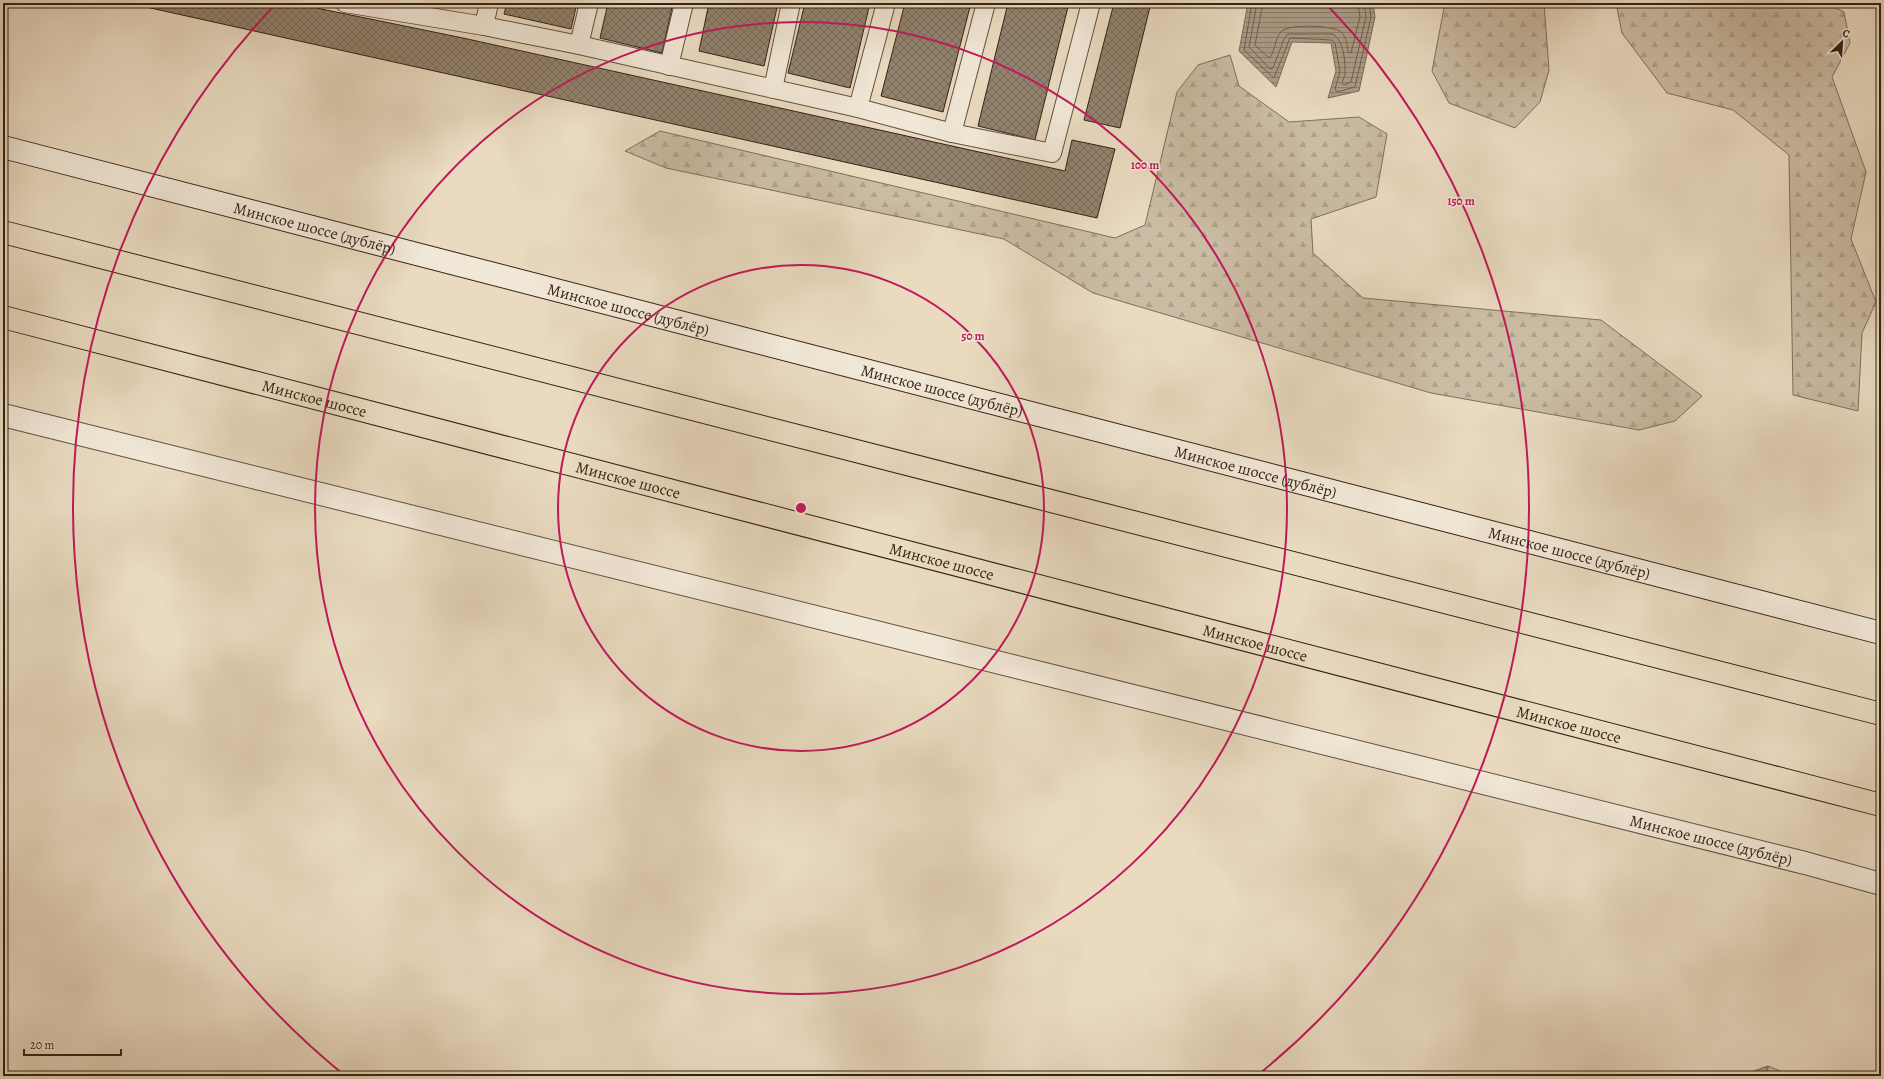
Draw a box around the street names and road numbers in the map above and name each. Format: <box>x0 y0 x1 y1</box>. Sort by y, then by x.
street label: Минское шоссе (дублёр) <box>231 197 398 260</box>
street label: Минское шоссе (дублёр) <box>545 278 712 341</box>
street label: Минское шоссе (дублёр) <box>858 359 1025 423</box>
street label: Минское шоссе <box>260 375 369 423</box>
street label: Минское шоссе (дублёр) <box>1172 441 1339 504</box>
street label: Минское шоссе <box>573 456 683 505</box>
street label: Минское шоссе (дублёр) <box>1486 522 1653 585</box>
street label: Минское шоссе <box>887 538 996 586</box>
street label: Минское шоссе <box>1200 619 1310 668</box>
street label: Минское шоссе <box>1514 701 1624 749</box>
street label: Минское шоссе (дублёр) <box>1627 810 1794 871</box>

